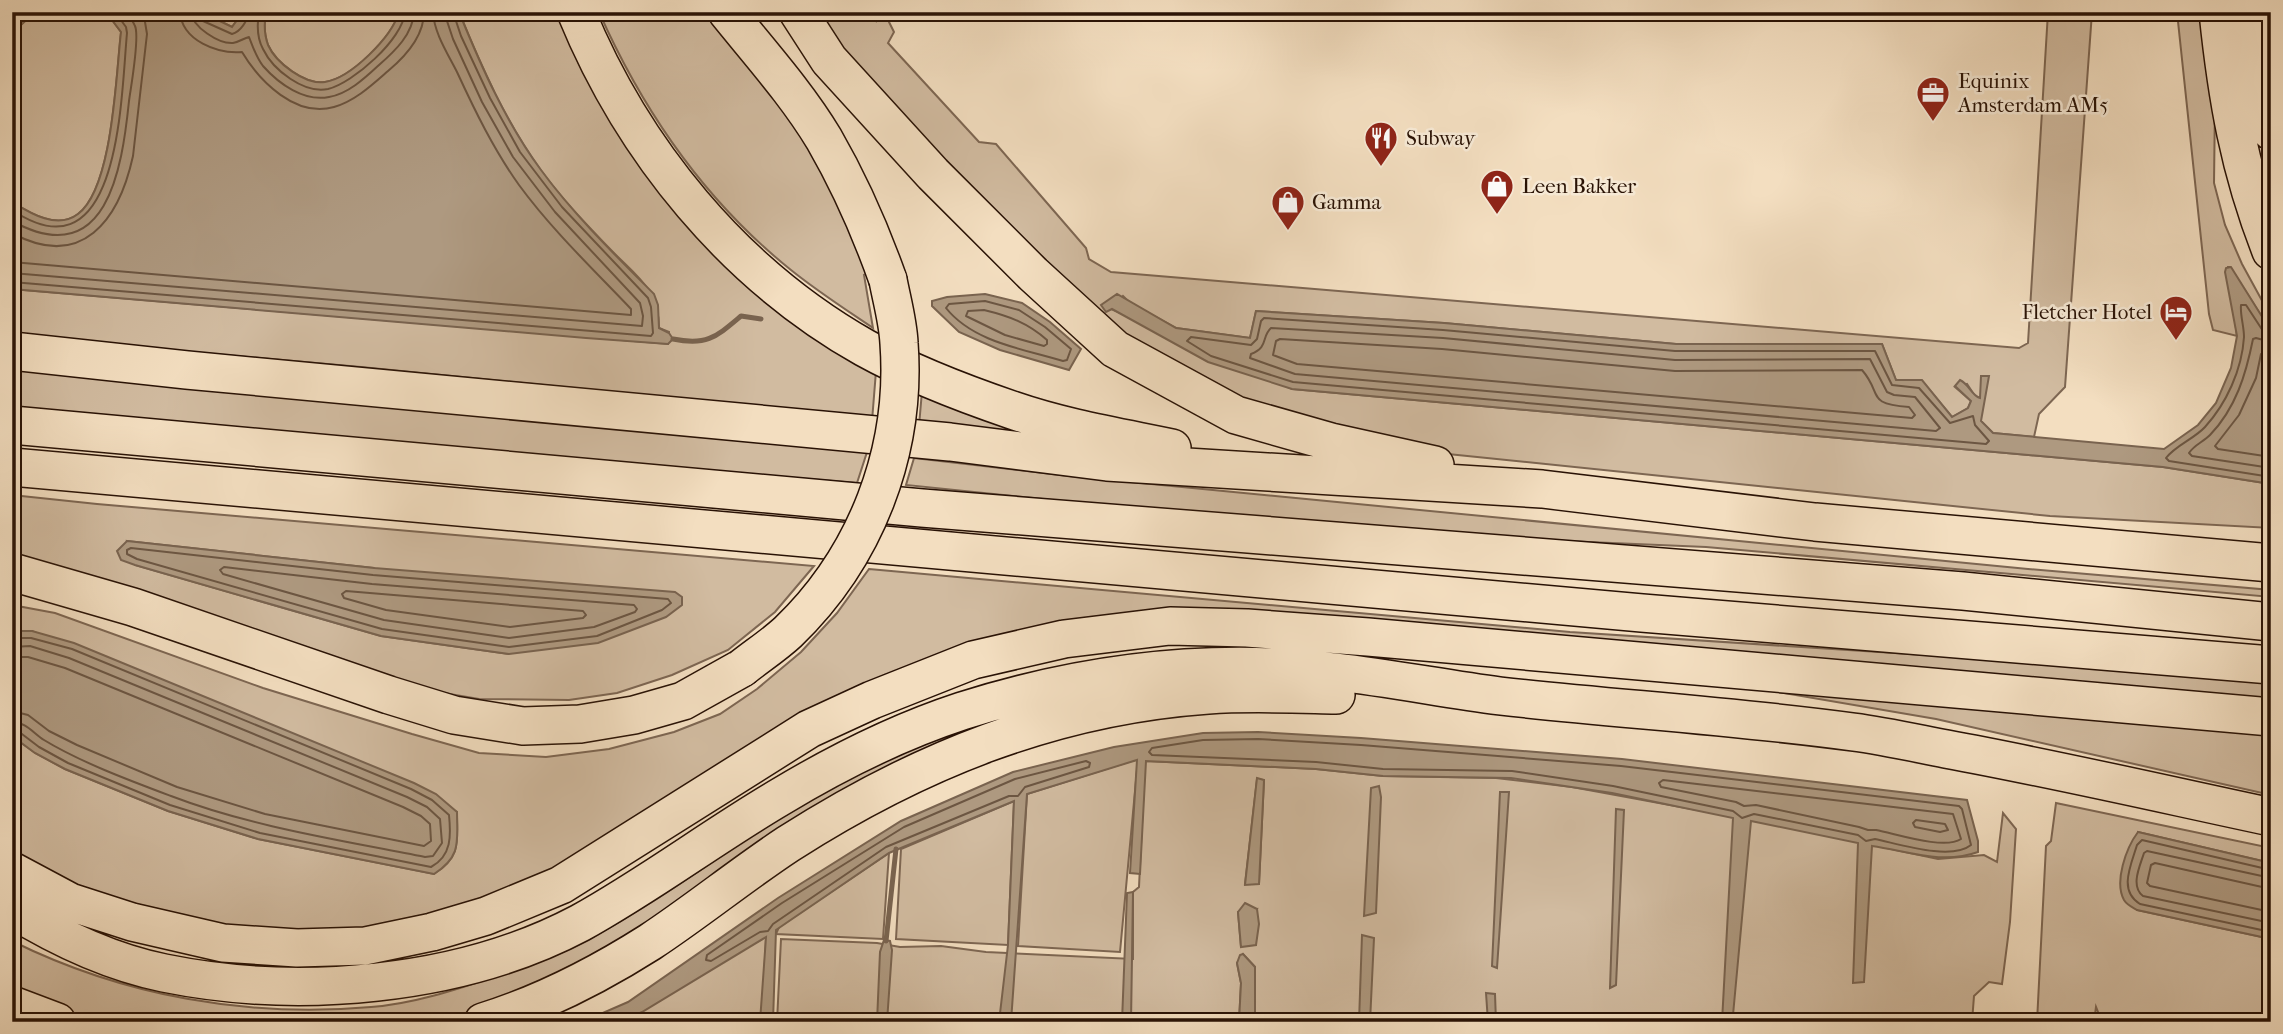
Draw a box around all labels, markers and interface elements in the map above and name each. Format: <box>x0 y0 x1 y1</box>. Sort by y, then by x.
place label: Equinix Amsterdam AM5 <box>1957 69 2108 117</box>
office icon: Equinix Amsterdam AM5 <box>1914 74 1952 123</box>
restaurant icon: Subway <box>1362 119 1400 168</box>
place label: Subway <box>1406 126 1476 150</box>
shop icon: Leen Bakker <box>1478 167 1516 216</box>
place label: Leen Bakker <box>1522 174 1636 198</box>
shop icon: Gamma <box>1269 183 1307 232</box>
place label: Gamma <box>1312 190 1382 214</box>
hotel icon: Fletcher Hotel <box>2157 293 2195 342</box>
place label: Fletcher Hotel <box>2022 300 2152 324</box>

